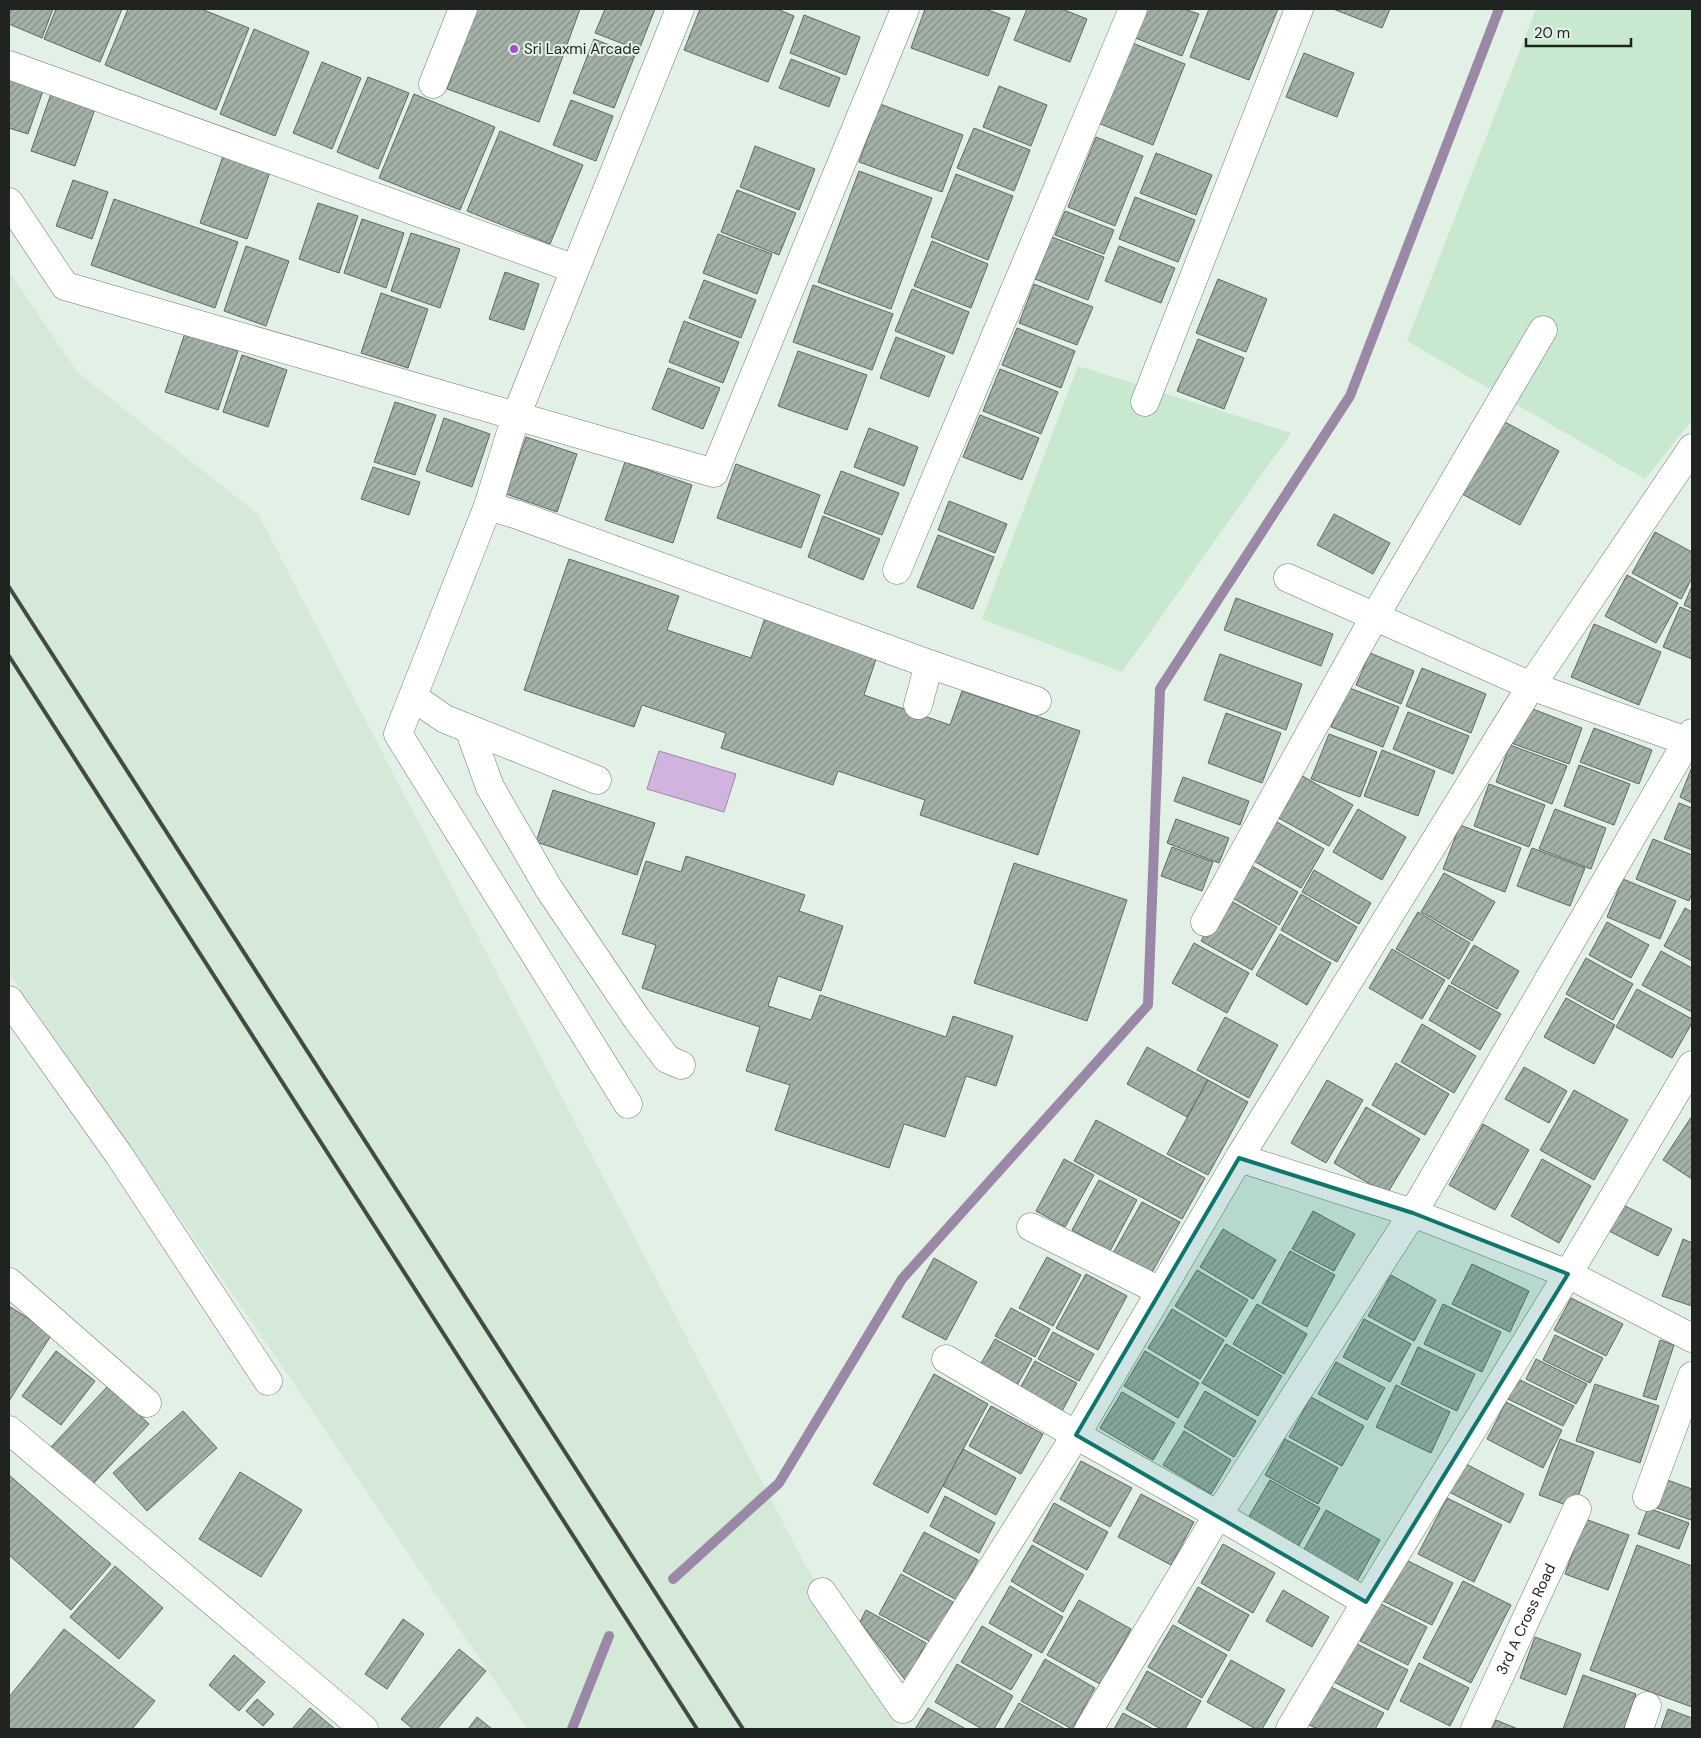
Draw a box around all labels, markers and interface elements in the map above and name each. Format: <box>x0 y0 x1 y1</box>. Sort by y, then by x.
scale bar <box>1526 15 1631 47</box>
text: 20 m <box>1534 23 1570 43</box>
place label: Sri Laxmi Arcade <box>524 39 640 59</box>
marker: Sri Laxmi Arcade <box>508 43 520 55</box>
street label: 3rd A Cross Road <box>1491 1560 1560 1678</box>

